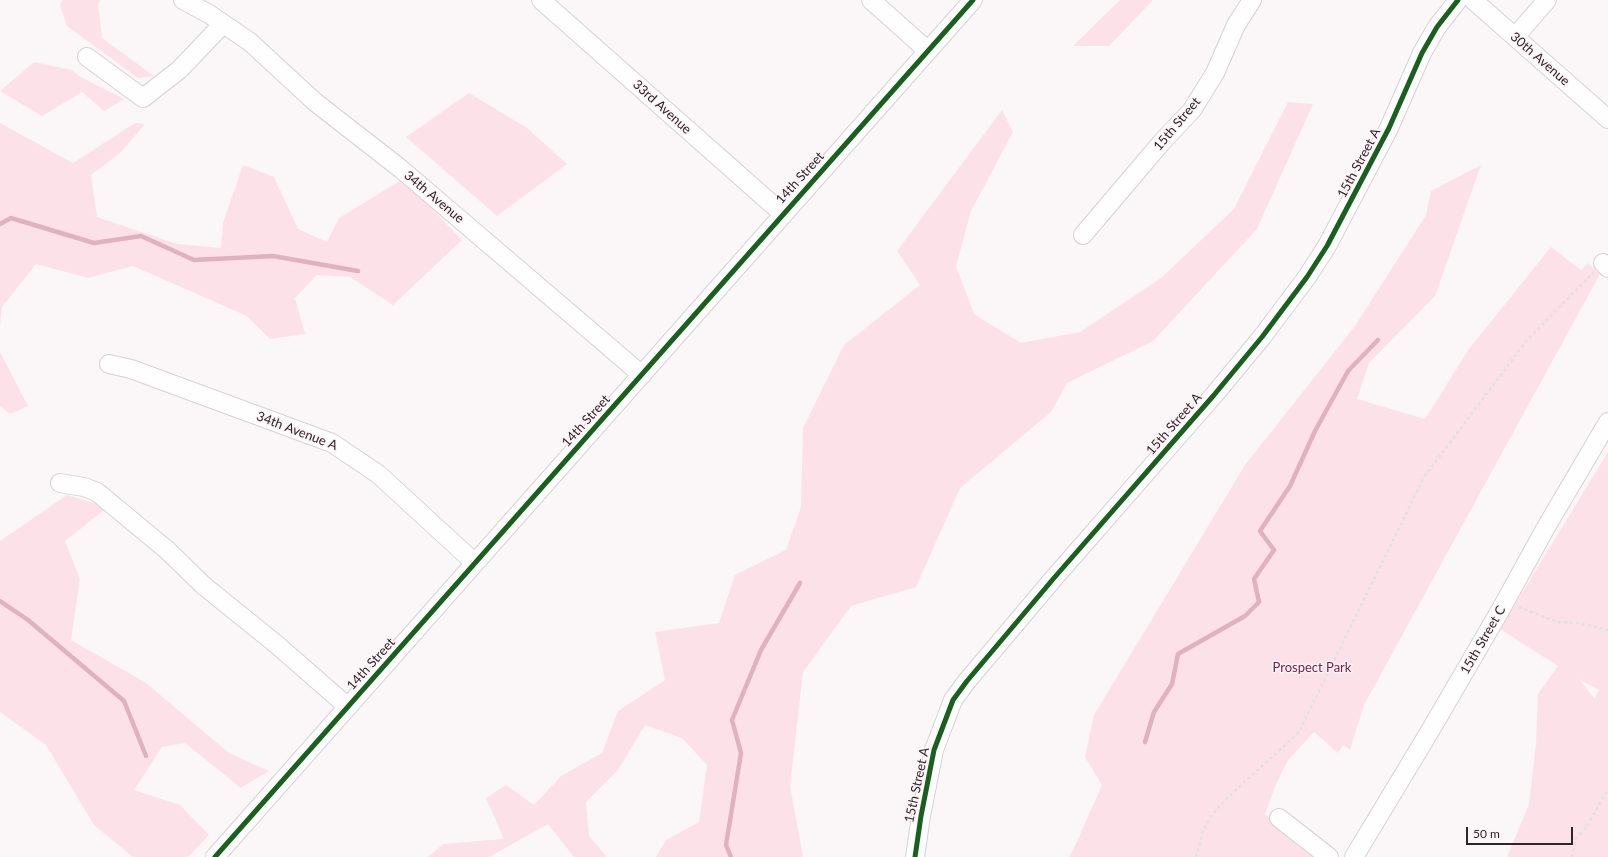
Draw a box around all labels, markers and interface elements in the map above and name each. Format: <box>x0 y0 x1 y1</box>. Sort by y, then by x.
street label: 30th Avenue <box>1507 29 1573 89</box>
street label: 33rd Avenue <box>630 77 694 137</box>
street label: 15th Street <box>1150 94 1204 154</box>
street label: 15th Street A <box>1334 125 1384 201</box>
street label: 14th Street <box>773 149 827 207</box>
street label: 34th Avenue <box>401 167 467 227</box>
street label: 15th Street A <box>1143 390 1205 458</box>
street label: 14th Street <box>559 392 613 450</box>
street label: 34th Avenue A <box>254 408 340 454</box>
street label: 15th Street C <box>1457 603 1509 677</box>
street label: 14th Street <box>344 635 398 693</box>
park label: Prospect Park <box>1273 660 1351 676</box>
street label: 15th Street A <box>901 746 933 824</box>
scale bar <box>1468 819 1575 845</box>
text: 50 m <box>1473 826 1500 841</box>

